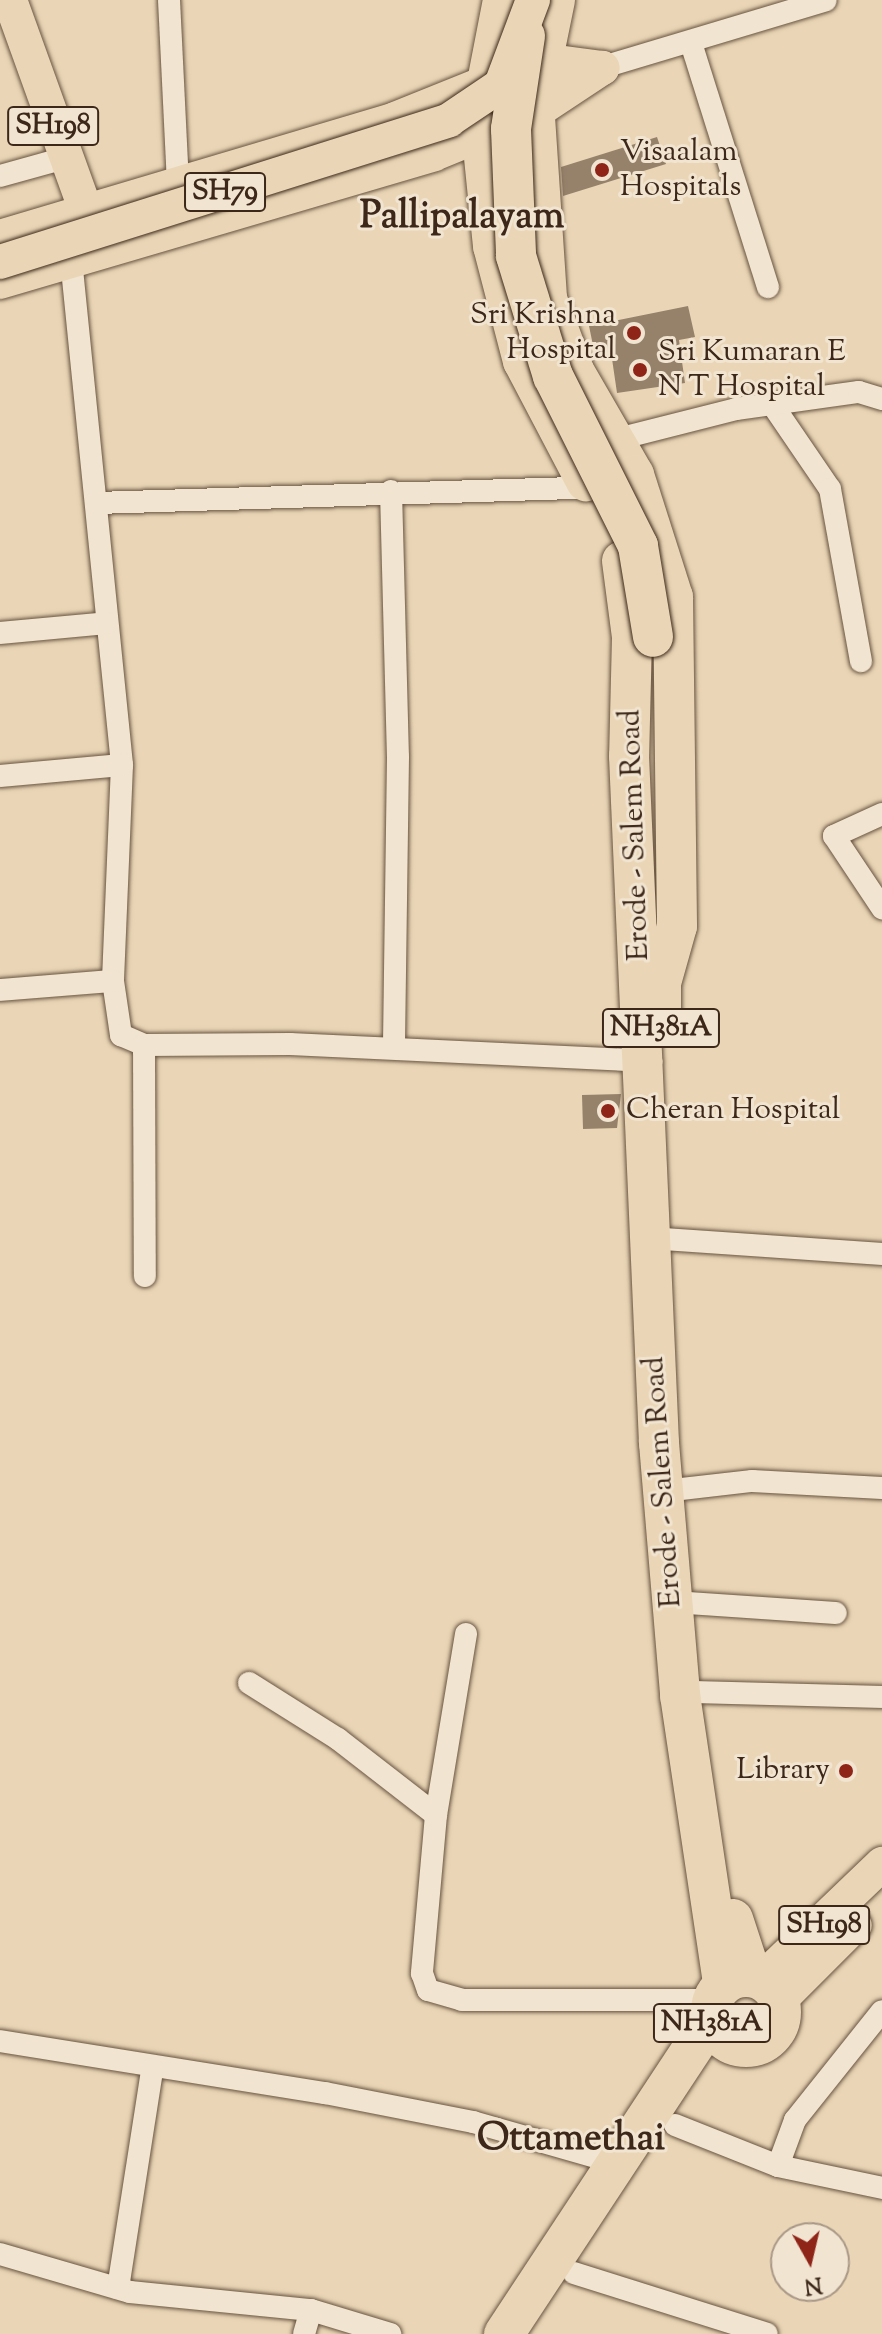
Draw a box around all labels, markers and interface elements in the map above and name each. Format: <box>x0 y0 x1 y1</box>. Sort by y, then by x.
road number: SH198 <box>7 102 99 150</box>
place label: Visaalam Hospitals <box>620 135 741 206</box>
marker: Visaalam Hospitals <box>591 159 613 181</box>
road number: SH79 <box>183 168 267 216</box>
district label: Pallipalayam <box>360 196 564 242</box>
place label: Sri Krishna Hospital <box>470 298 616 368</box>
marker: Sri Krishna Hospital <box>623 322 645 344</box>
place label: Sri Kumaran E N T Hospital <box>658 335 846 406</box>
marker: Sri Kumaran E N T Hospital <box>629 359 651 381</box>
street label: Erode - Salem Road <box>614 709 658 961</box>
road number: NH381A <box>601 1004 721 1052</box>
place label: Cheran Hospital <box>626 1093 840 1129</box>
marker: Cheran Hospital <box>597 1100 619 1122</box>
street label: Erode - Salem Road <box>637 1355 691 1609</box>
place label: Library <box>736 1753 830 1789</box>
marker: Library <box>837 1762 855 1780</box>
road number: SH198 <box>778 1901 870 1949</box>
road number: NH381A <box>652 1999 772 2047</box>
district label: Ottamethai <box>477 2118 665 2164</box>
north arrow <box>770 2222 850 2302</box>
text: N <box>802 2267 824 2301</box>

